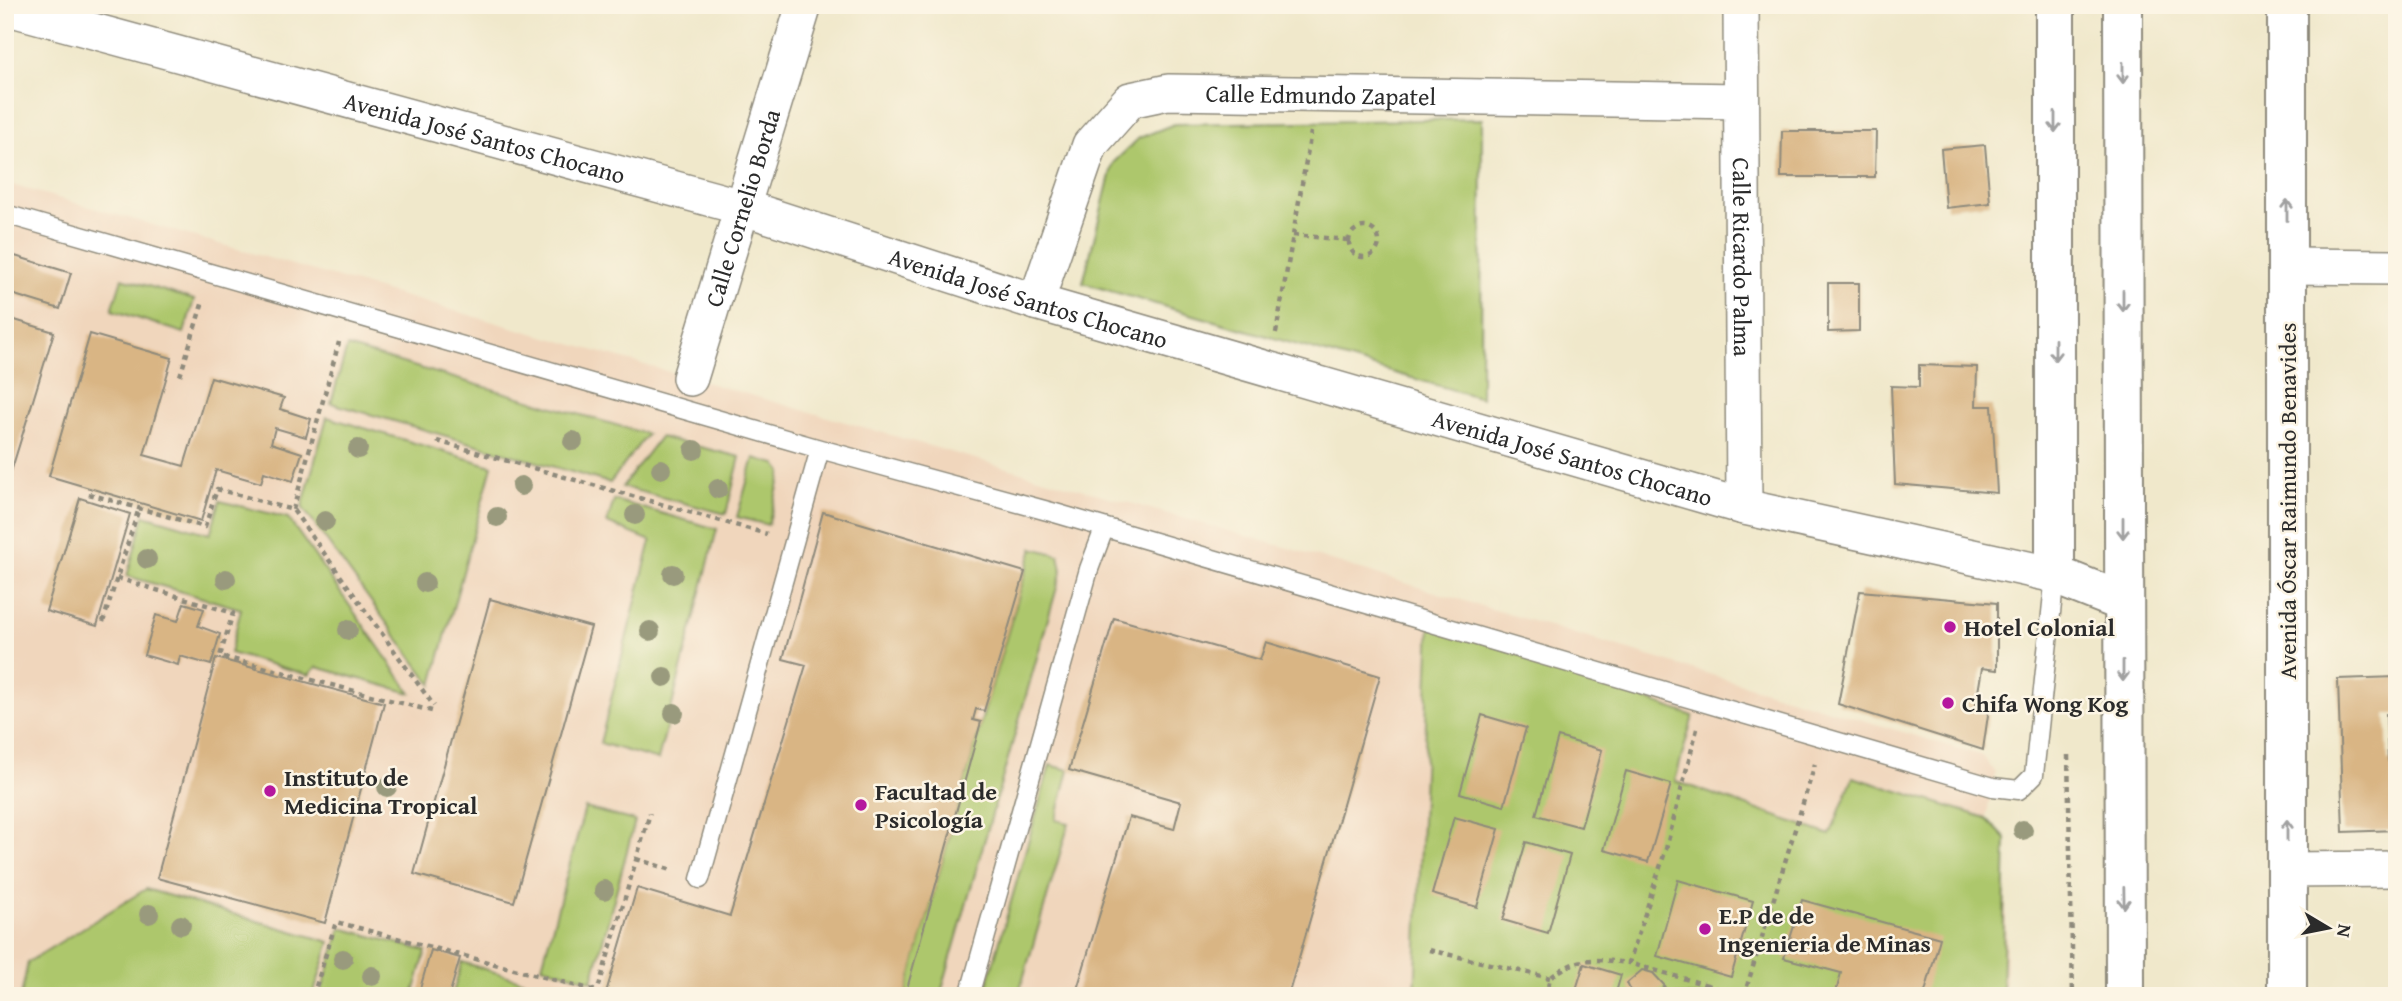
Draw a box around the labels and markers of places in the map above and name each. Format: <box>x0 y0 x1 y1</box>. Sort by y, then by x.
place label: Hotel Colonial <box>1964 610 2115 645</box>
marker: Hotel Colonial <box>1942 619 1958 635</box>
place label: Chifa Wong Kog <box>1962 686 2128 721</box>
marker: Chifa Wong Kog <box>1940 695 1956 711</box>
place label: Instituto de Medicina Tropical <box>284 760 478 823</box>
place label: Facultad de Psicología <box>875 774 997 837</box>
marker: Instituto de Medicina Tropical <box>262 783 278 799</box>
marker: Facultad de Psicología <box>853 797 869 813</box>
place label: E.P de de Ingenieria de Minas <box>1719 898 1931 961</box>
marker: E.P de de Ingenieria de Minas <box>1697 921 1713 937</box>

